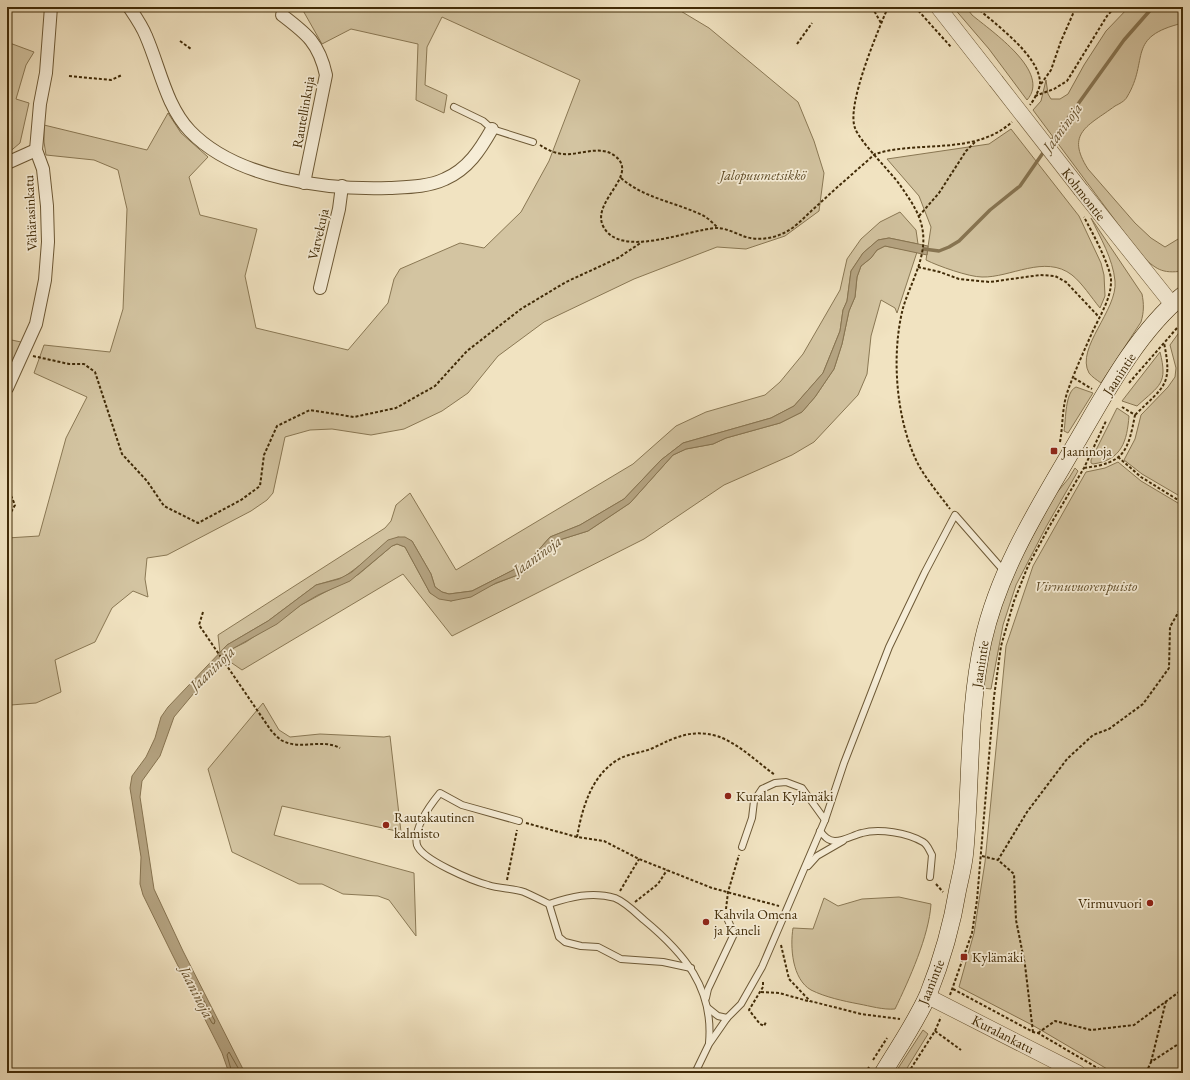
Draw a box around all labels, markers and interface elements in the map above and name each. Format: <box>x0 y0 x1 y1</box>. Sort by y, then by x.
street label: Rautellinkuja <box>288 74 318 150</box>
water label: Jaaninoja <box>1036 99 1086 158</box>
street label: Kohmontie <box>1058 164 1110 224</box>
park label: Jalopuumetsikkö <box>717 166 808 184</box>
street label: Vähärasinkatu <box>19 174 41 251</box>
street label: Varvekuja <box>303 206 333 261</box>
street label: Jaanintie <box>1098 349 1140 400</box>
place label: Jaaninoja <box>1061 442 1112 460</box>
marker: Jaaninoja <box>1049 446 1059 456</box>
water label: Jaaninoja <box>506 531 565 581</box>
park label: Virmuvuorenpuisto <box>1035 577 1138 595</box>
street label: Jaanintie <box>967 639 993 690</box>
water label: Jaaninoja <box>183 642 239 696</box>
place label: Kuralan Kylämäki <box>736 787 834 805</box>
marker: Kuralan Kylämäki <box>723 791 733 801</box>
place label: Rautakautinen kalmisto <box>394 808 475 842</box>
marker: Rautakautinen kalmisto <box>381 820 391 830</box>
place label: Virmuvuori <box>1078 894 1143 912</box>
marker: Virmuvuori <box>1145 898 1155 908</box>
place label: Kahvila Omena ja Kaneli <box>713 905 798 939</box>
marker: Kahvila Omena ja Kaneli <box>701 917 711 927</box>
place label: Kylämäki <box>972 948 1024 966</box>
marker: Kylämäki <box>959 952 969 962</box>
street label: Jaanintie <box>913 956 948 1008</box>
water label: Jaaninoja <box>175 960 218 1021</box>
street label: Kuralankatu <box>969 1011 1038 1058</box>

